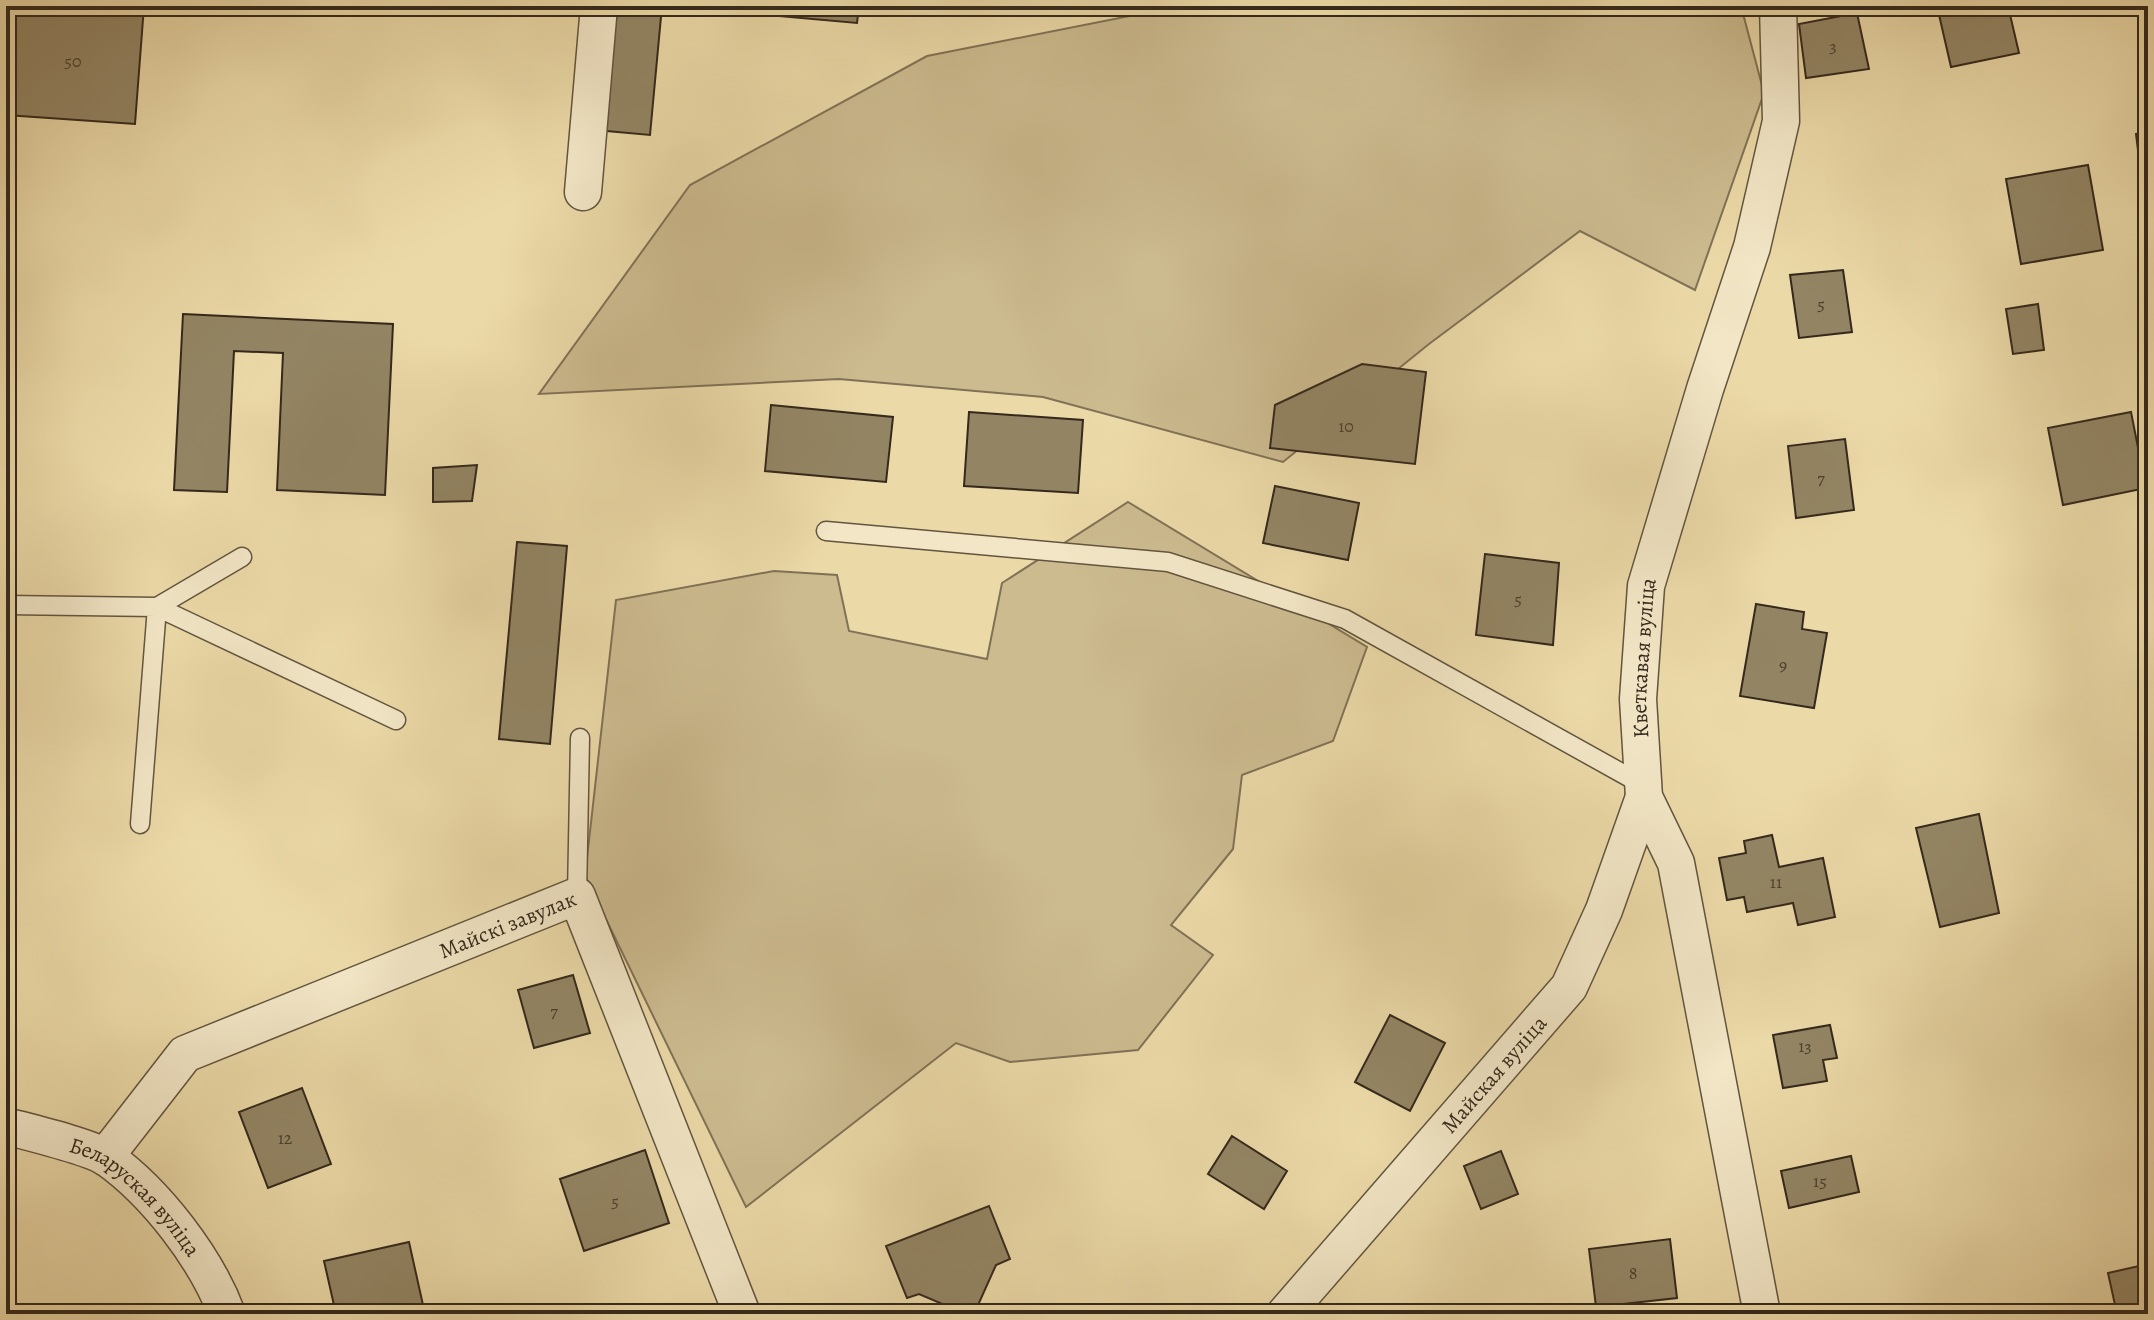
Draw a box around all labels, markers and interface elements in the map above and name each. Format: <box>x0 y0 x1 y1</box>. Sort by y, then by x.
house number: 3 <box>1829 34 1837 58</box>
house number: 50 <box>64 49 82 73</box>
house number: 5 <box>1817 292 1825 316</box>
house number: 10 <box>1338 414 1354 438</box>
house number: 7 <box>1817 466 1825 490</box>
street label: Кветкавая вуліца <box>1624 573 1664 739</box>
house number: 5 <box>1514 587 1522 611</box>
house number: 9 <box>1779 653 1787 677</box>
house number: 11 <box>1770 870 1782 894</box>
street label: Майскі завулак <box>435 884 581 966</box>
house number: 7 <box>550 999 558 1023</box>
street label: Майская вуліца <box>1435 1009 1554 1140</box>
house number: 13 <box>1798 1034 1812 1058</box>
house number: 12 <box>278 1126 293 1150</box>
street label: Беларуская вуліца <box>66 1130 208 1263</box>
house number: 15 <box>1813 1169 1827 1193</box>
house number: 5 <box>611 1189 619 1213</box>
house number: 8 <box>1629 1261 1637 1285</box>

